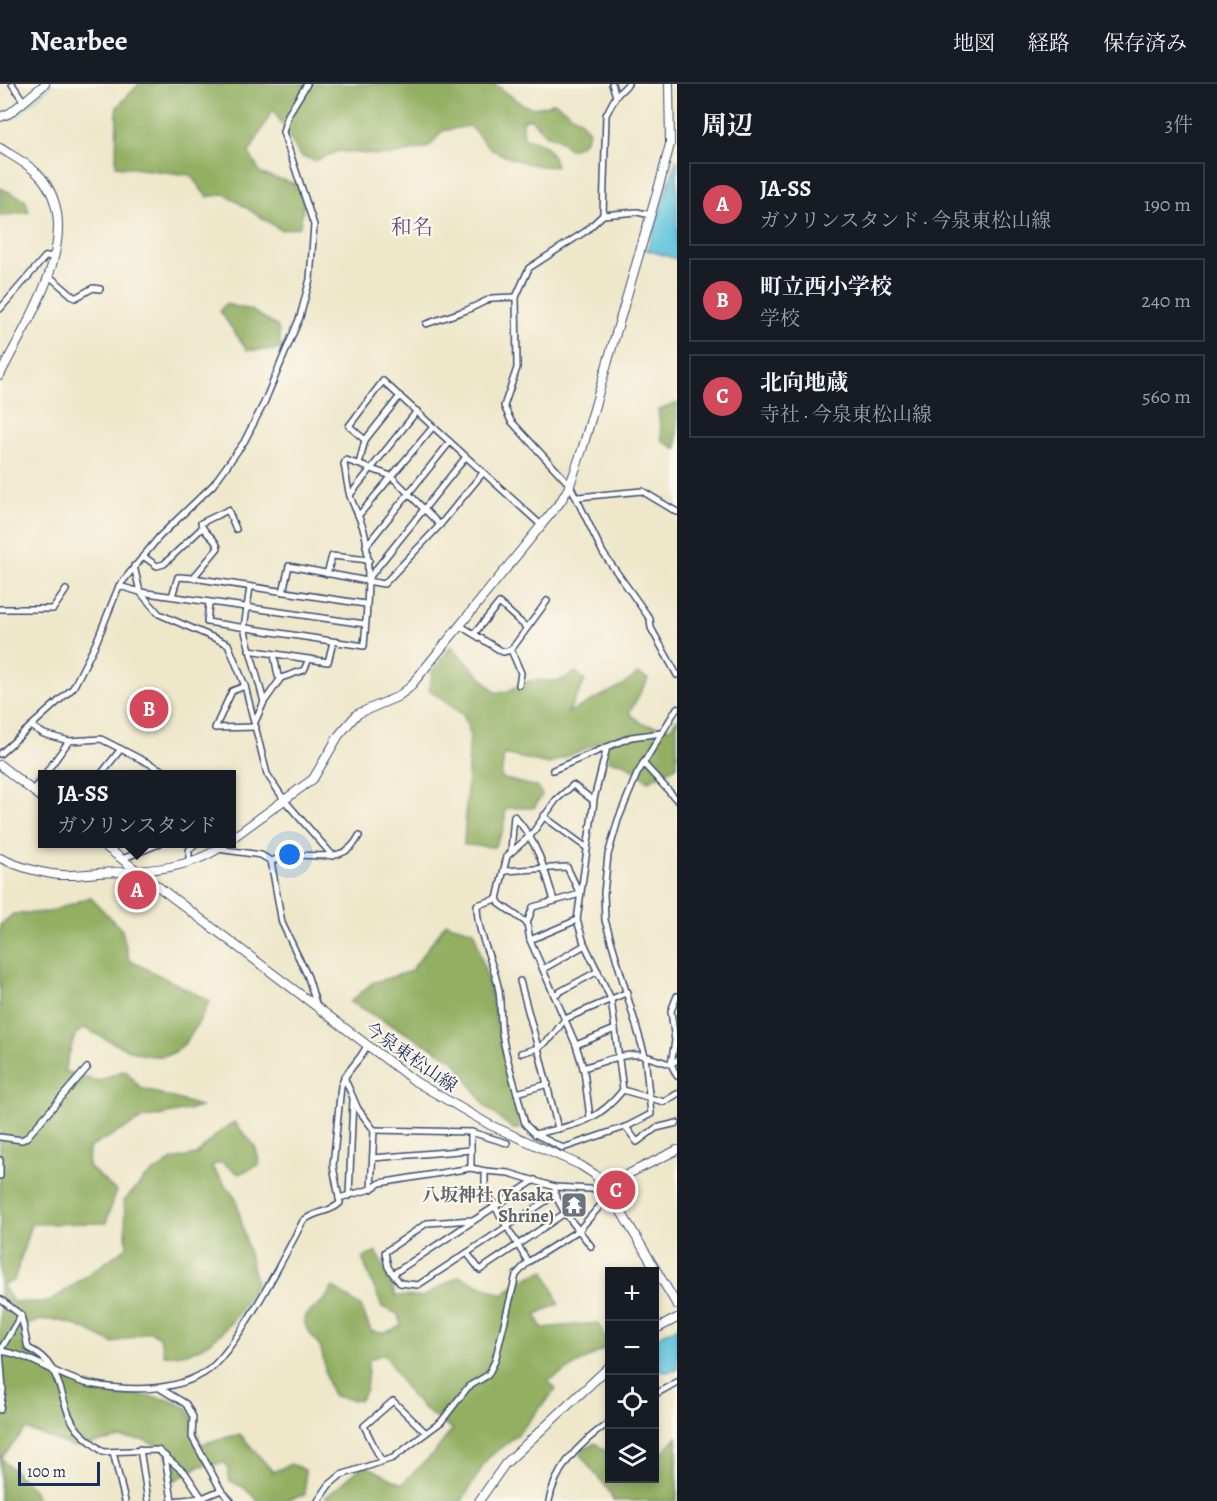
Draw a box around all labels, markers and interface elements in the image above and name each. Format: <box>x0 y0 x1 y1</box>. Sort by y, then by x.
text: Nearbee <box>30 22 128 60</box>
text: 地図 <box>953 29 995 57</box>
text: 経路 <box>1028 29 1070 57</box>
text: 保存済み <box>1103 29 1187 57</box>
text: 周辺 <box>701 108 753 143</box>
text: 3件 <box>1165 111 1193 138</box>
text: JA-SS <box>760 174 811 204</box>
text: A <box>716 191 729 218</box>
text: 190 m <box>1144 191 1191 218</box>
text: ガソリンスタンド · 今泉東松山線 <box>760 207 1051 234</box>
district label: 和名 <box>391 213 433 241</box>
text: 町立西小学校 <box>760 272 892 302</box>
text: B <box>716 287 729 314</box>
text: 240 m <box>1141 287 1191 314</box>
text: 学校 <box>760 305 800 332</box>
text: 北向地蔵 <box>760 368 848 398</box>
text: C <box>716 383 729 410</box>
text: 560 m <box>1142 383 1191 410</box>
text: 寺社 · 今泉東松山線 <box>760 401 932 428</box>
pin: B <box>130 686 168 732</box>
popup <box>38 770 236 848</box>
text: JA-SS <box>57 779 109 809</box>
text: ガソリンスタンド <box>57 812 217 839</box>
your location <box>275 840 304 869</box>
pin: A <box>118 868 156 912</box>
street label: 今泉東松山線 <box>360 1016 462 1098</box>
pin: C <box>596 1168 636 1212</box>
place label: 八坂神社 (Yasaka Shrine) <box>422 1183 554 1228</box>
temple icon: 八坂神社 (Yasaka Shrine) <box>559 1190 589 1220</box>
map controls <box>605 1267 659 1483</box>
button: + <box>605 1267 659 1321</box>
button: − <box>605 1321 659 1375</box>
button: locate <box>605 1375 659 1429</box>
button: layers <box>605 1429 659 1483</box>
scale bar <box>18 1459 100 1486</box>
text: 100 m <box>27 1461 66 1483</box>

